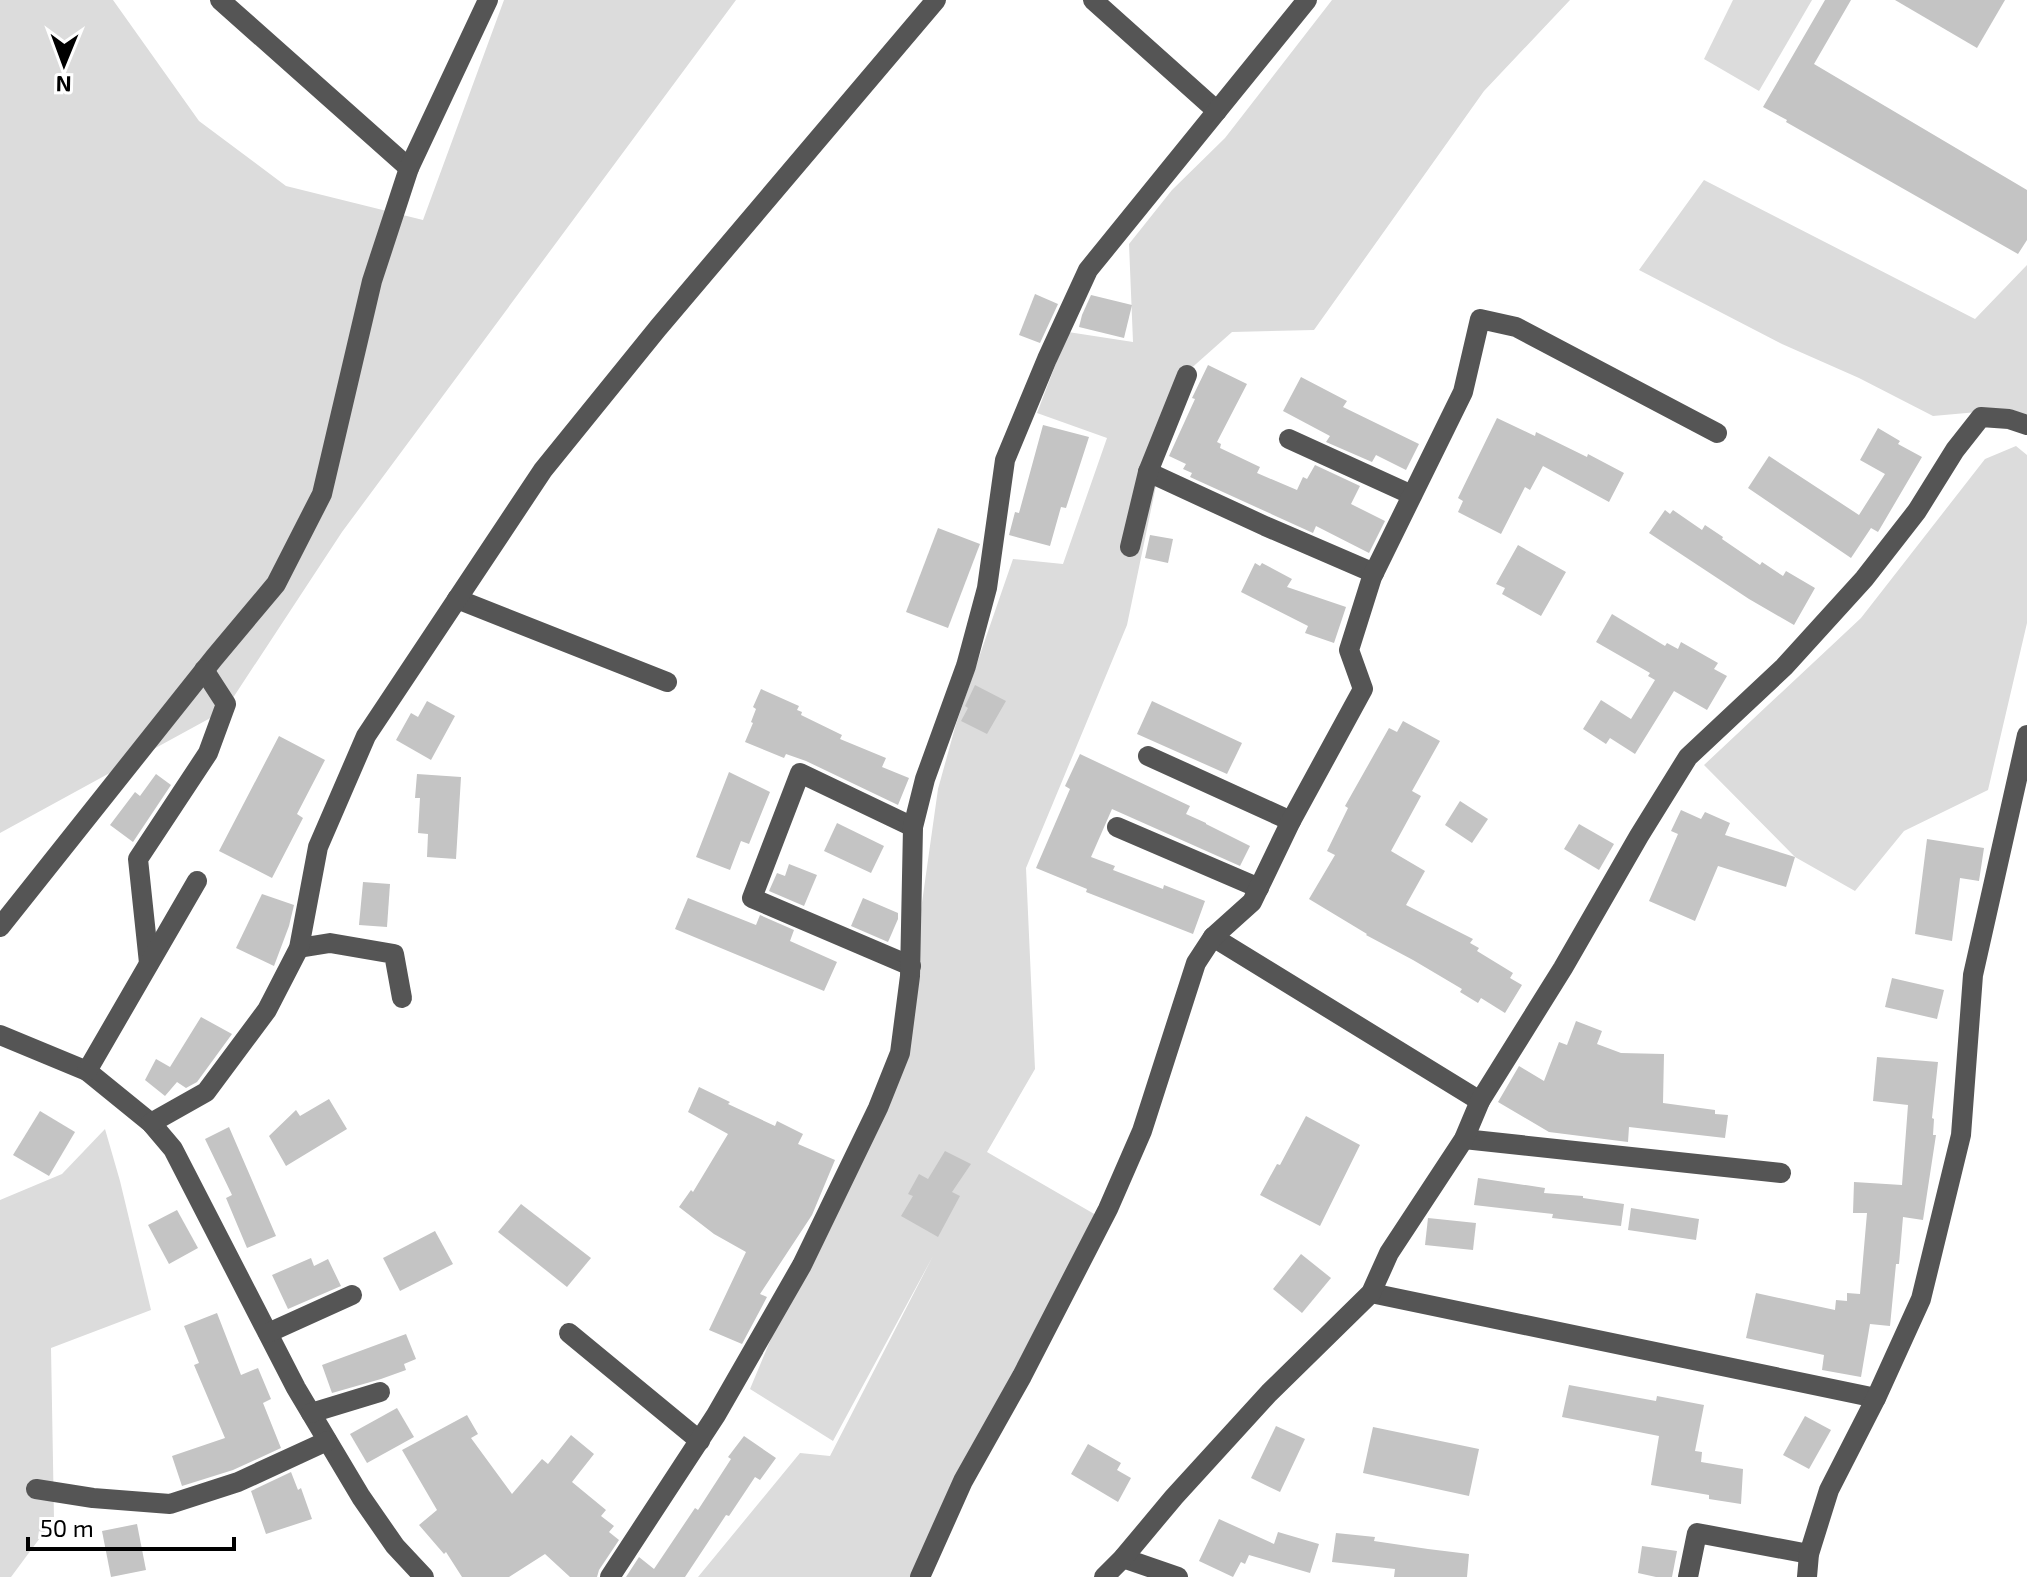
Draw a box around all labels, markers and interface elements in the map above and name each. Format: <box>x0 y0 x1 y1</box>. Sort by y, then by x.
north arrow <box>24 24 104 104</box>
text: N <box>55 72 72 98</box>
scale bar <box>28 1501 234 1551</box>
text: 50 m <box>40 1513 94 1542</box>

